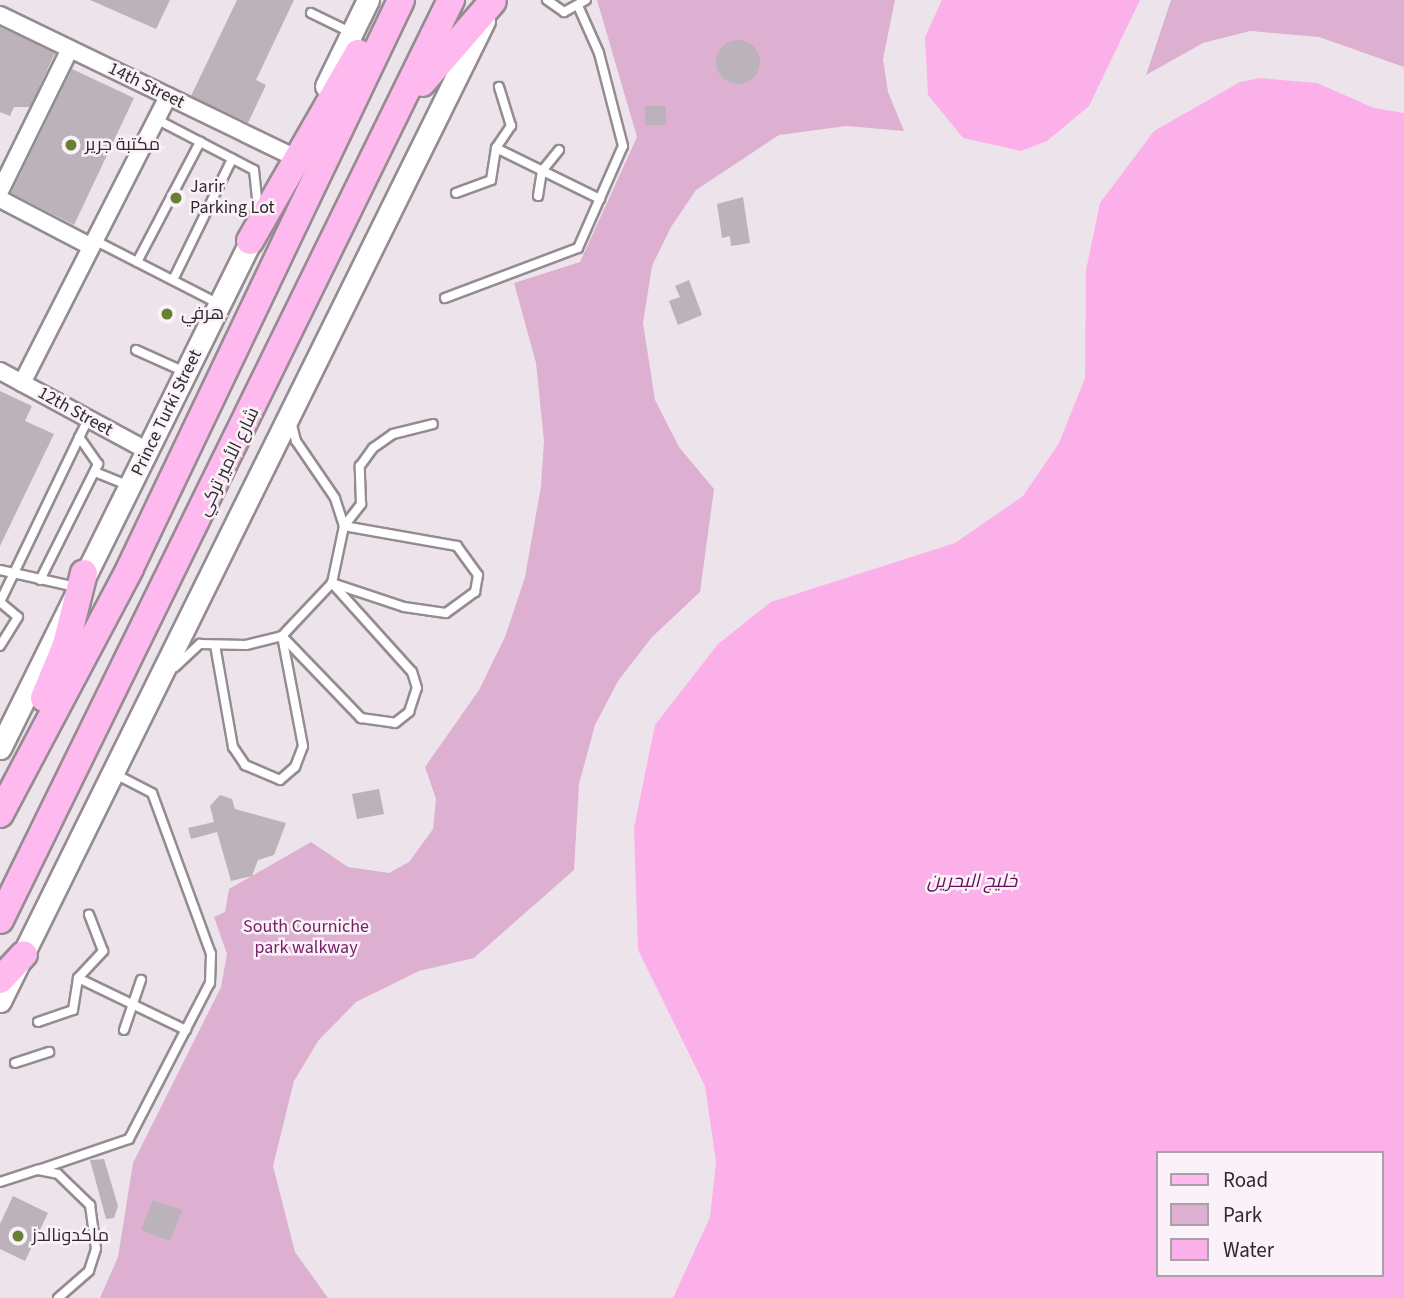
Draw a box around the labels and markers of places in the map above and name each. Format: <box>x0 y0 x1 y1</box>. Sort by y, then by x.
place label: مكتبة جرير <box>85 134 160 156</box>
marker: مكتبة جرير <box>63 137 79 153</box>
place label: Jarir Parking Lot <box>190 177 275 220</box>
marker: Jarir Parking Lot <box>168 190 184 206</box>
place label: هرفي <box>181 303 224 325</box>
marker: هرفي <box>159 306 175 322</box>
place label: ماكدونالدز <box>32 1225 109 1247</box>
marker: ماكدونالدز <box>10 1228 26 1244</box>

